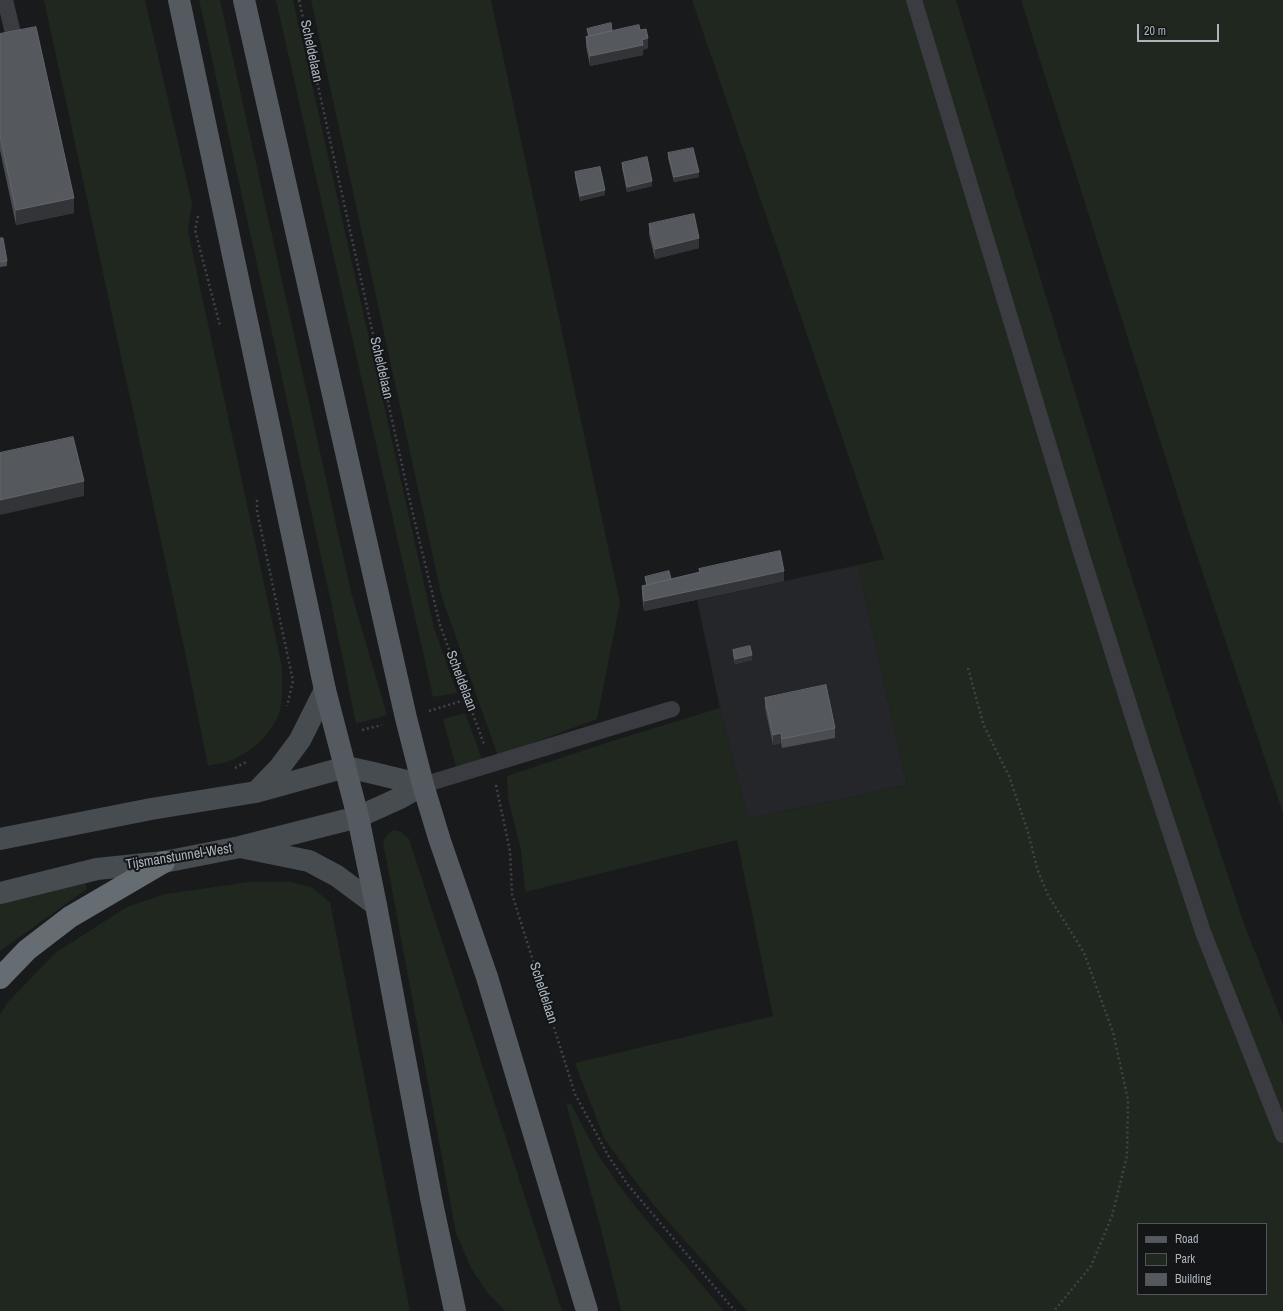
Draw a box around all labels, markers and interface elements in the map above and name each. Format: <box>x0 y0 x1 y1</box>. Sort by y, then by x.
scale bar <box>1139 16 1221 42</box>
street label: Scheldelaan <box>296 18 326 84</box>
text: 20 m <box>1144 23 1166 39</box>
street label: Scheldelaan <box>366 335 396 401</box>
street label: Scheldelaan <box>442 648 480 714</box>
street label: Tijsmanstunnel-West <box>125 840 233 874</box>
street label: Scheldelaan <box>525 960 561 1026</box>
legend <box>1137 1223 1267 1295</box>
text: Road <box>1175 1231 1199 1247</box>
text: Park <box>1175 1251 1195 1267</box>
text: Building <box>1175 1271 1211 1287</box>

